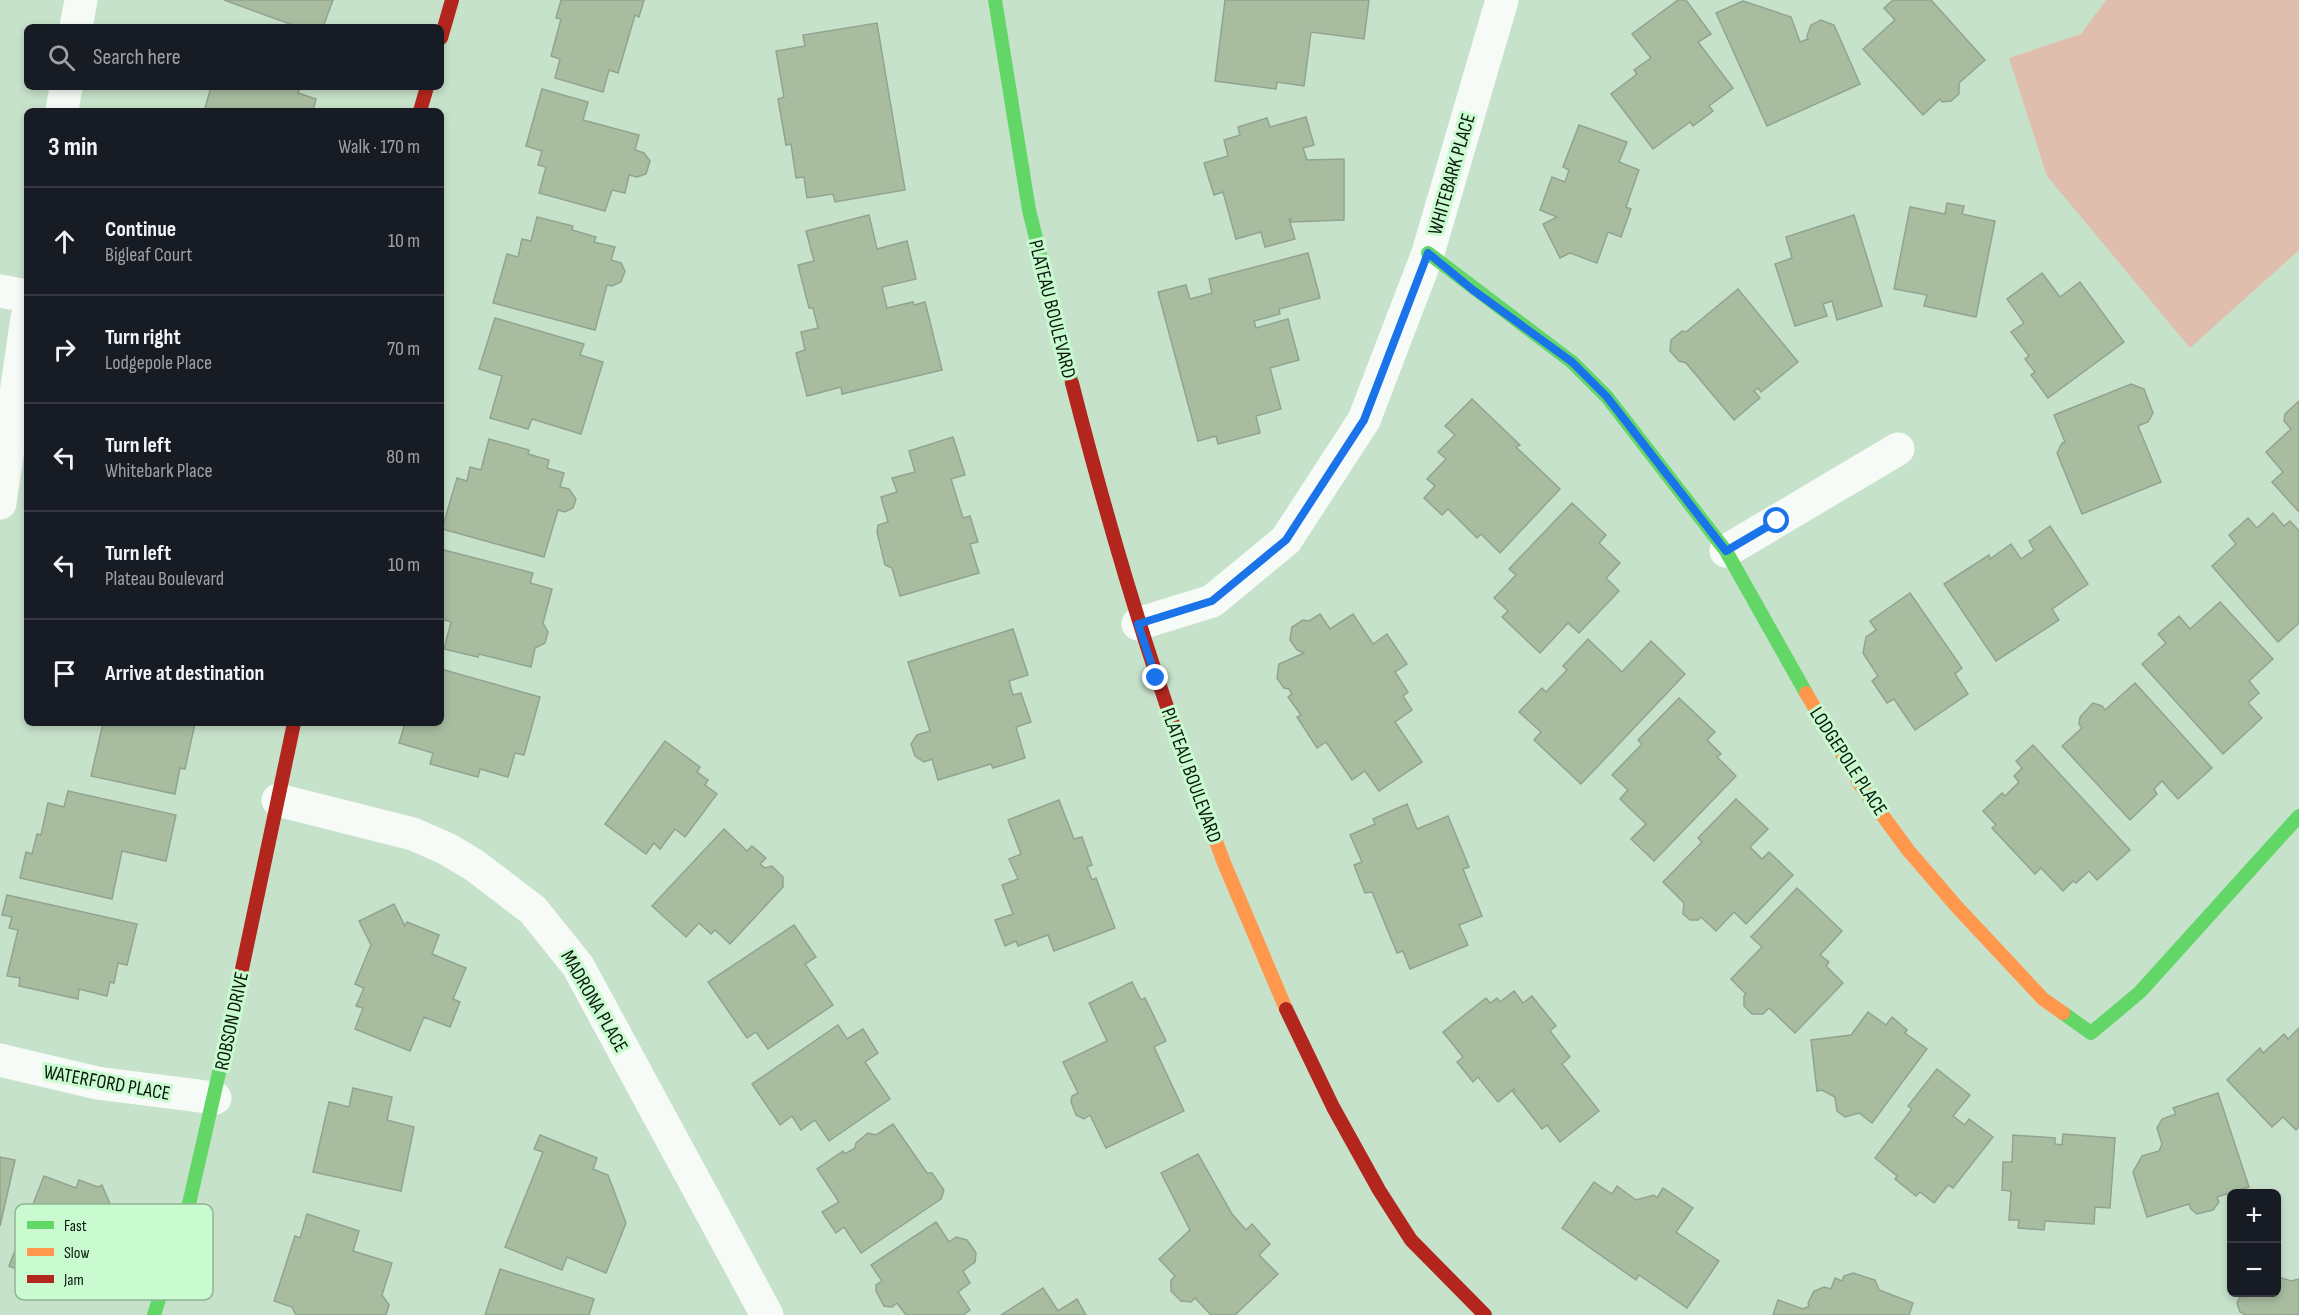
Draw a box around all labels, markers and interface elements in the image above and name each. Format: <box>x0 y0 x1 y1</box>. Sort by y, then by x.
search box <box>24 24 444 90</box>
icon: search <box>45 41 78 74</box>
text: Search here <box>93 44 180 71</box>
street label: WHITEBARK PLACE <box>1423 111 1481 238</box>
text: 3 min <box>48 132 98 163</box>
text: Walk · 170 m <box>338 135 420 159</box>
text: Continue <box>105 216 176 243</box>
icon: ahead <box>48 225 81 258</box>
text: 10 m <box>388 229 420 253</box>
street label: PLATEAU BOULEVARD <box>1023 238 1081 381</box>
text: Bigleaf Court <box>105 243 192 267</box>
text: Turn right <box>105 324 181 351</box>
icon: right <box>48 333 81 366</box>
text: 70 m <box>387 337 420 361</box>
text: Lodgepole Place <box>105 351 212 375</box>
text: Turn left <box>105 432 171 459</box>
icon: left <box>48 441 81 474</box>
text: 80 m <box>386 445 420 469</box>
text: Whitebark Place <box>105 459 213 483</box>
route start <box>1763 507 1789 533</box>
text: Turn left <box>105 540 171 567</box>
icon: left <box>48 549 81 582</box>
text: 10 m <box>388 553 420 577</box>
text: Plateau Boulevard <box>105 567 224 591</box>
icon: arrive <box>48 657 81 690</box>
text: Arrive at destination <box>105 660 264 687</box>
route end <box>1142 664 1168 690</box>
street label: LODGEPOLE PLACE <box>1804 703 1892 820</box>
street label: PLATEAU BOULEVARD <box>1156 705 1227 846</box>
street label: MADRONA PLACE <box>555 946 633 1057</box>
street label: ROBSON DRIVE <box>210 970 254 1073</box>
street label: WATERFORD PLACE <box>42 1060 172 1106</box>
map controls <box>2227 1189 2281 1297</box>
button: + <box>2227 1189 2281 1243</box>
legend <box>15 1204 213 1300</box>
text: Fast <box>64 1217 87 1236</box>
button: − <box>2227 1243 2281 1297</box>
text: Slow <box>64 1244 89 1263</box>
text: Jam <box>63 1271 84 1290</box>

